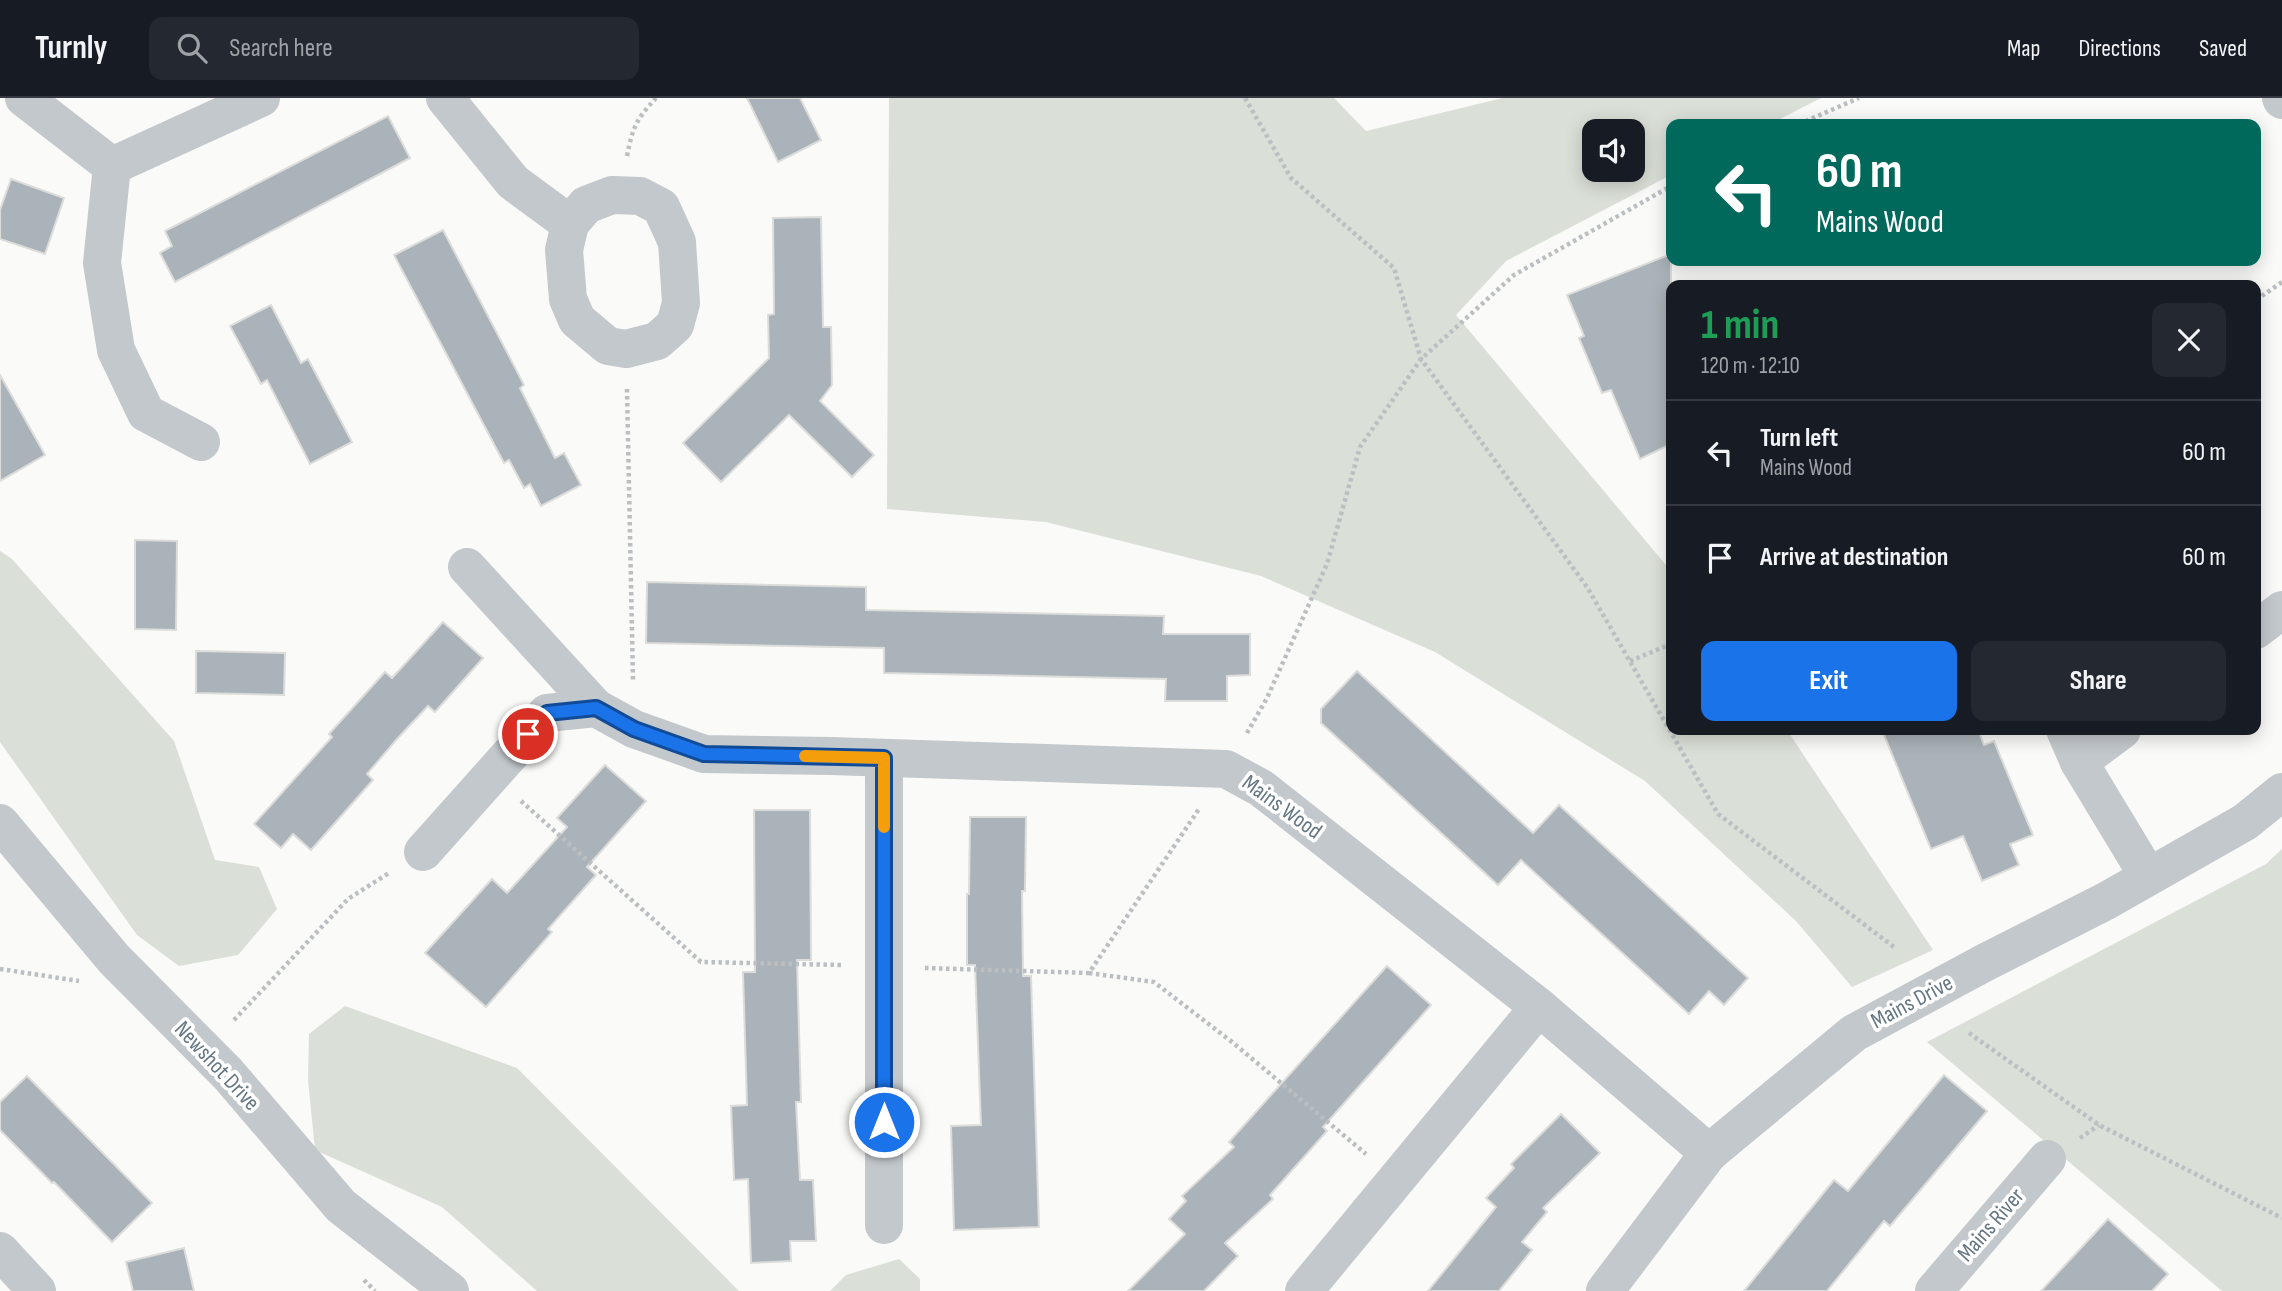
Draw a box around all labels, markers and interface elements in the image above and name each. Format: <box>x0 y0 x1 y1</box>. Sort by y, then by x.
search box <box>149 17 639 80</box>
text: Turnly <box>35 28 107 68</box>
icon: search <box>173 29 211 67</box>
text: Search here <box>229 33 333 64</box>
text: Map <box>2007 34 2040 63</box>
text: Directions <box>2078 34 2161 63</box>
text: Saved <box>2199 34 2247 63</box>
map controls <box>1582 119 1645 182</box>
button: sound <box>1582 119 1645 182</box>
text: 60 m <box>1816 143 1903 202</box>
icon: left <box>1701 147 1792 238</box>
text: Mains Wood <box>1816 203 1944 242</box>
text: 1 min <box>1701 300 1779 351</box>
button: close <box>2152 303 2226 377</box>
text: 120 m · 12:10 <box>1701 352 1800 380</box>
text: Turn left <box>1760 423 1838 454</box>
icon: left <box>1701 434 1739 472</box>
text: 60 m <box>2182 437 2226 468</box>
text: Mains Wood <box>1760 454 1852 482</box>
icon: arrive <box>1701 539 1739 577</box>
text: Arrive at destination <box>1760 542 1948 573</box>
text: 60 m <box>2182 542 2226 573</box>
button: Exit <box>1701 641 1957 721</box>
button: Share <box>1971 641 2226 721</box>
pin <box>498 704 558 764</box>
icon: arrive <box>509 715 547 753</box>
street label: Mains Wood <box>1237 769 1327 845</box>
street label: Mains Drive <box>1866 969 1958 1035</box>
street label: Newshot Drive <box>168 1015 266 1117</box>
position arrow <box>847 1085 921 1159</box>
street label: Mains River <box>1952 1182 2031 1267</box>

